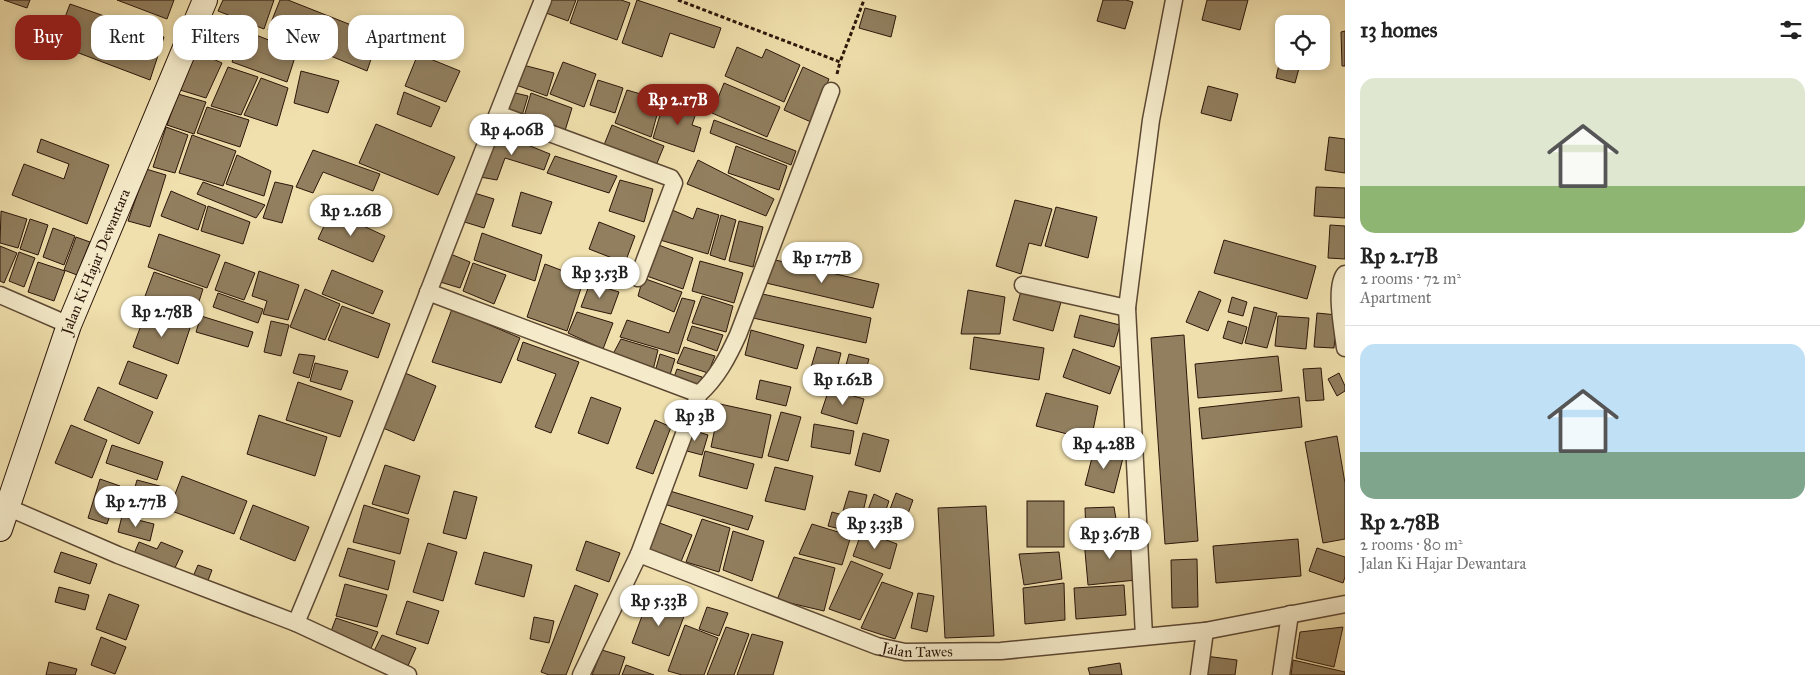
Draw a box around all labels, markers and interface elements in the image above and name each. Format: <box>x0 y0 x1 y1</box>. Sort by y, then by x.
chip: Buy <box>15 15 81 60</box>
chip: Rent <box>91 15 163 60</box>
chip: Filters <box>173 15 258 60</box>
chip: New <box>268 15 338 60</box>
chip: Apartment <box>348 15 464 60</box>
map controls <box>1275 15 1330 70</box>
button: locate <box>1275 15 1330 70</box>
icon: filters <box>1777 16 1805 44</box>
text: 13 homes <box>1360 17 1437 43</box>
pin: Rp 2.17B <box>626 84 730 126</box>
text: Rp 2.17B <box>648 90 708 109</box>
icon: home <box>1538 111 1628 201</box>
pin: Rp 4.06B <box>460 114 564 156</box>
text: Rp 4.06B <box>480 120 544 139</box>
street label: Jalan Ki Hajar Dewantara <box>57 186 134 339</box>
pin: Rp 2.26B <box>299 194 403 237</box>
text: Rp 2.26B <box>321 201 381 220</box>
pin: Rp 1.77B <box>770 242 874 284</box>
text: Rp 2.17B <box>1360 243 1438 269</box>
text: Rp 1.77B <box>792 248 852 267</box>
pin: Rp 3.53B <box>548 256 652 299</box>
text: Rp 3.53B <box>572 263 628 282</box>
text: 2 rooms · 72 m² <box>1360 269 1461 288</box>
text: Apartment <box>1360 288 1432 307</box>
pin: Rp 2.78B <box>110 296 214 338</box>
text: Rp 2.78B <box>132 302 192 321</box>
pin: Rp 1.62B <box>791 364 895 406</box>
text: Rp 1.62B <box>813 370 873 389</box>
icon: home <box>1538 376 1628 466</box>
pin: Rp 3B <box>660 400 730 442</box>
text: Rp 3B <box>675 406 715 425</box>
pin: Rp 4.28B <box>1052 428 1156 470</box>
text: Rp 4.28B <box>1073 434 1135 453</box>
pin: Rp 2.77B <box>84 486 188 528</box>
text: Rp 2.77B <box>106 492 166 511</box>
pin: Rp 3.33B <box>823 508 927 550</box>
text: Rp 2.78B <box>1360 509 1440 535</box>
text: Rp 3.33B <box>847 514 903 533</box>
pin: Rp 3.67B <box>1058 518 1162 560</box>
text: Rp 3.67B <box>1080 524 1140 543</box>
text: 2 rooms · 80 m² <box>1360 535 1463 554</box>
text: Jalan Ki Hajar Dewantara <box>1360 554 1526 573</box>
pin: Rp 5.33B <box>607 584 711 627</box>
text: Rp 5.33B <box>631 591 687 610</box>
street label: Jalan Tawes <box>878 638 953 661</box>

